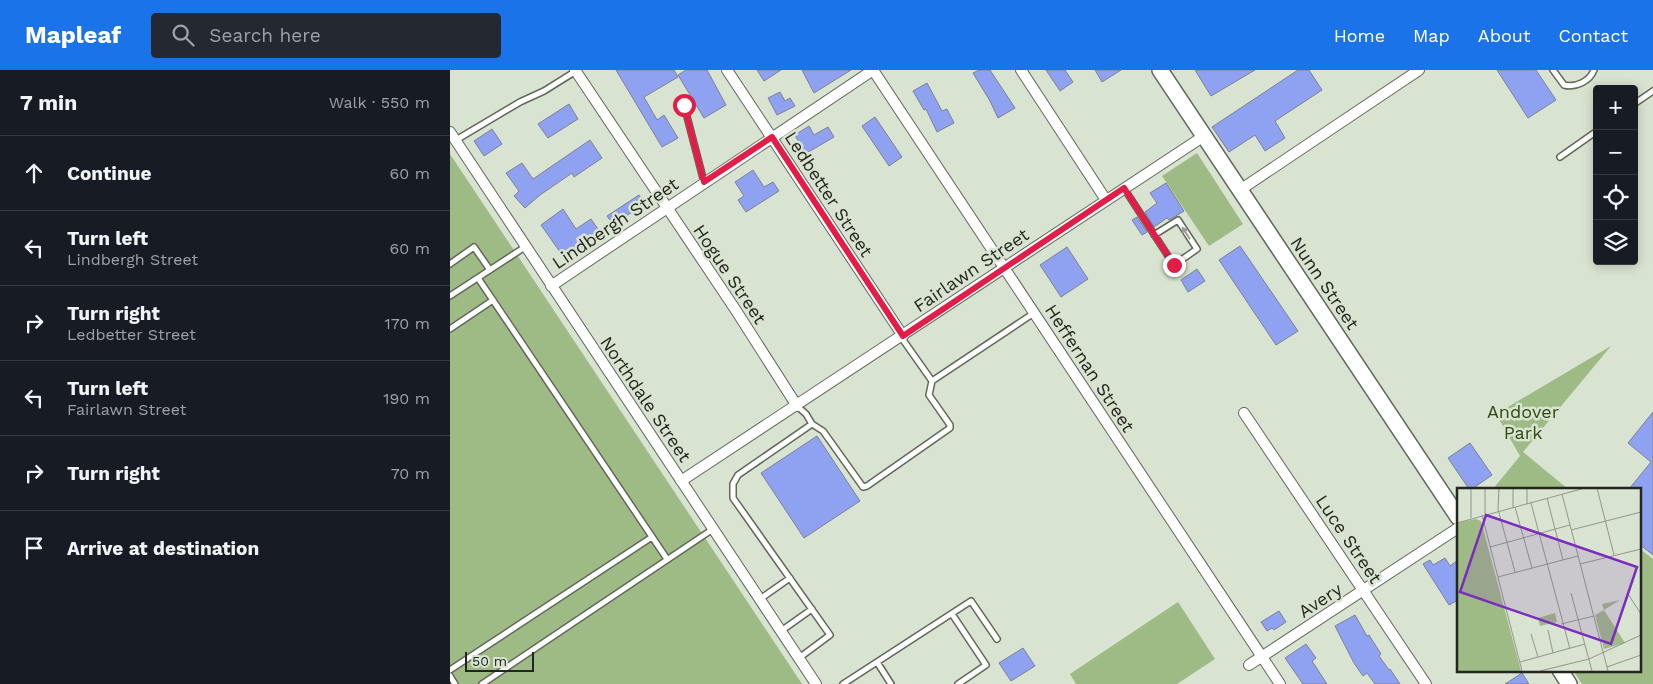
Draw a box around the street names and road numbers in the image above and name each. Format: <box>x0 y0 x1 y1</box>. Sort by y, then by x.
street label: Ledbetter Street <box>781 127 878 261</box>
street label: Lindbergh Street <box>548 173 682 273</box>
street label: Hogue Street <box>689 220 771 328</box>
street label: Fairlawn Street <box>909 223 1033 316</box>
street label: Nunn Street <box>1286 233 1364 334</box>
street label: Heffernan Street <box>1041 300 1139 436</box>
street label: Northdale Street <box>596 332 696 466</box>
street label: Luce Street <box>1312 491 1387 588</box>
street label: Avery <box>1294 578 1346 622</box>

